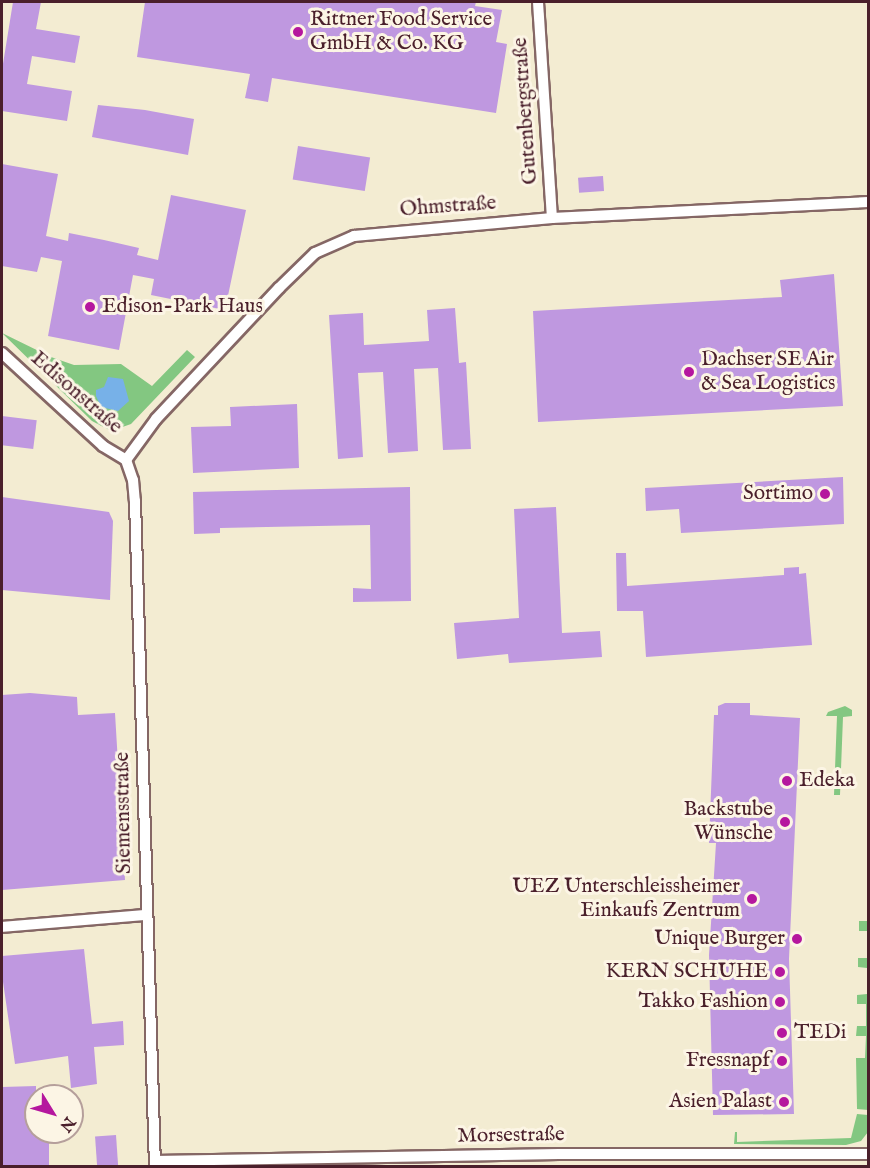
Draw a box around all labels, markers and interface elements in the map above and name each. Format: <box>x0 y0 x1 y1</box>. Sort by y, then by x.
place label: Rittner Food Service GmbH & Co. KG <box>310 7 492 57</box>
marker: Rittner Food Service GmbH & Co. KG <box>291 25 305 39</box>
street label: Gutenbergstraße <box>508 37 544 185</box>
street label: Ohmstraße <box>399 191 497 223</box>
place label: Edison-Park Haus <box>102 294 263 320</box>
marker: Edison-Park Haus <box>83 300 97 314</box>
street label: Edisonstraße <box>25 346 127 440</box>
place label: Dachser SE Air & Sea Logistics <box>701 347 835 397</box>
marker: Dachser SE Air & Sea Logistics <box>682 365 696 379</box>
place label: Sortimo <box>743 481 813 507</box>
marker: Sortimo <box>818 487 832 501</box>
street label: Siemensstraße <box>110 752 138 874</box>
place label: Edeka <box>799 768 855 794</box>
marker: Edeka <box>780 774 794 788</box>
place label: Backstube Wünsche <box>683 797 773 847</box>
marker: Backstube Wünsche <box>778 815 792 829</box>
place label: UEZ Unterschleissheimer Einkaufs Zentrum <box>512 874 740 924</box>
marker: UEZ Unterschleissheimer Einkaufs Zentrum <box>745 892 759 906</box>
place label: Unique Burger <box>654 926 785 952</box>
marker: Unique Burger <box>790 932 804 946</box>
place label: KERN SCHUHE <box>605 959 768 985</box>
marker: KERN SCHUHE <box>773 965 787 979</box>
place label: Takko Fashion <box>638 989 768 1015</box>
marker: Takko Fashion <box>773 995 787 1009</box>
place label: TEDi <box>794 1020 846 1046</box>
marker: TEDi <box>775 1026 789 1040</box>
place label: Fressnapf <box>686 1048 770 1074</box>
marker: Fressnapf <box>775 1054 789 1068</box>
north arrow <box>24 1084 84 1144</box>
place label: Asien Palast <box>669 1089 772 1115</box>
marker: Asien Palast <box>777 1095 791 1109</box>
text: N <box>55 1112 79 1135</box>
street label: Morsestraße <box>457 1122 565 1150</box>

